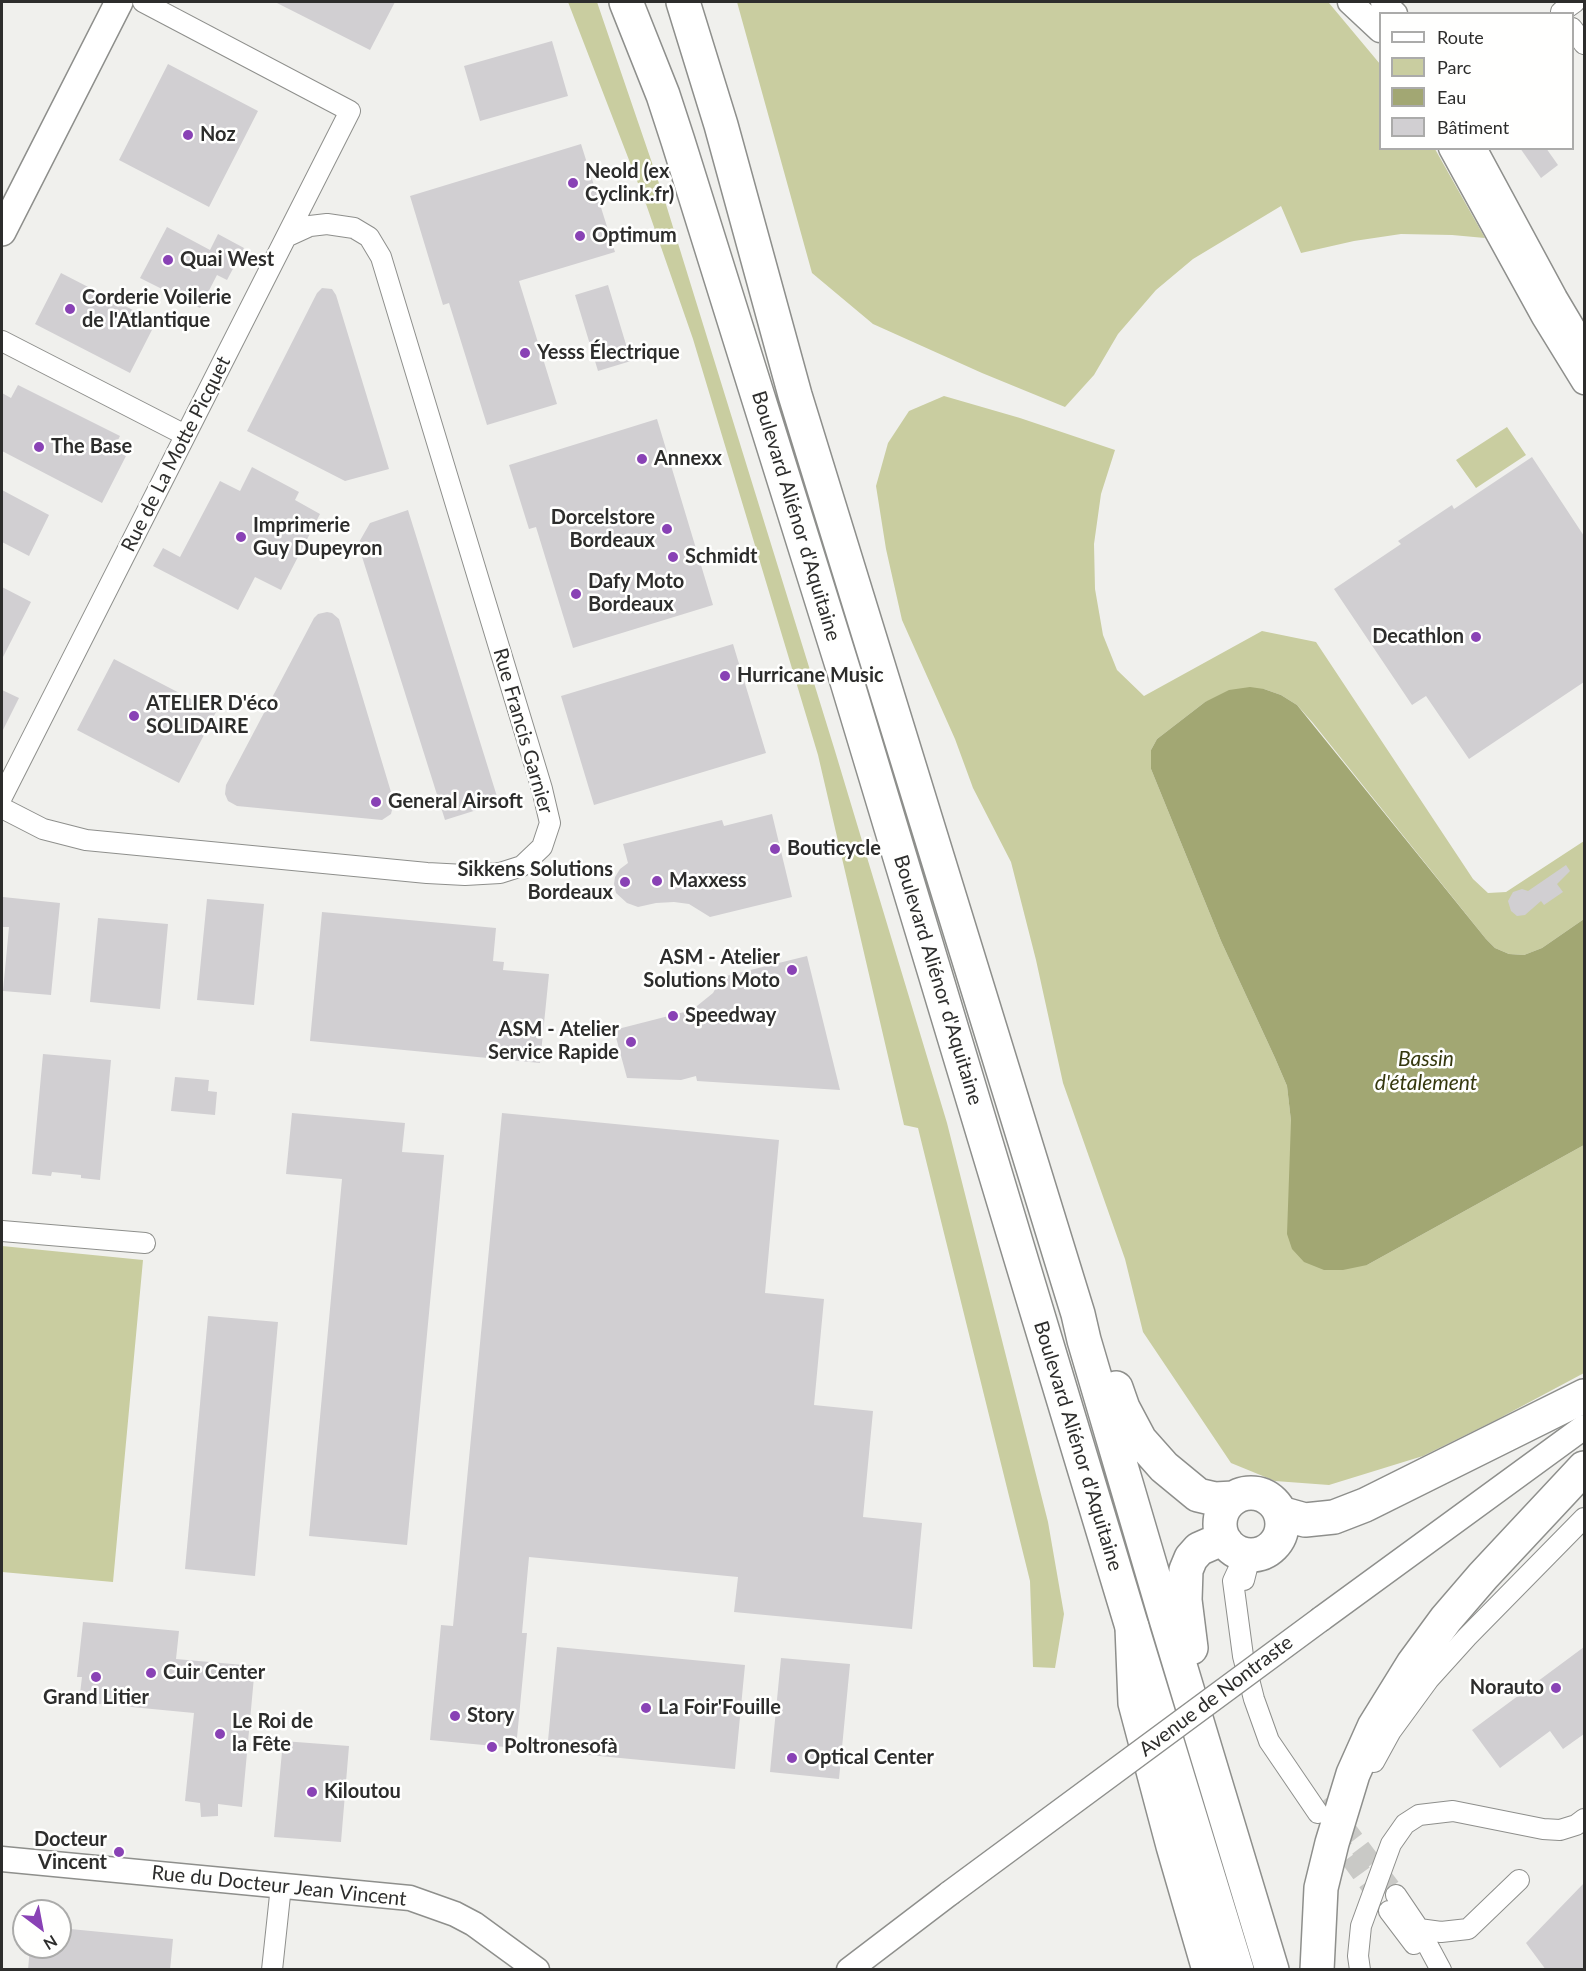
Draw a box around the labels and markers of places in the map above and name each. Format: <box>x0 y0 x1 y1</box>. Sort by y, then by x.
place label: Noz <box>200 123 236 147</box>
marker: Noz <box>181 128 195 142</box>
place label: Neold (ex Cyclink.fr) <box>585 160 674 207</box>
marker: Neold (ex Cyclink.fr) <box>566 176 580 190</box>
place label: Optimum <box>592 224 677 248</box>
marker: Optimum <box>573 229 587 243</box>
place label: Quai West <box>180 248 274 272</box>
marker: Quai West <box>161 253 175 267</box>
place label: Corderie Voilerie de l'Atlantique <box>82 286 232 333</box>
marker: Corderie Voilerie de l'Atlantique <box>63 302 77 316</box>
place label: Yesss Électrique <box>537 341 680 365</box>
marker: Yesss Électrique <box>518 346 532 360</box>
place label: The Base <box>51 435 132 459</box>
marker: The Base <box>32 440 46 454</box>
place label: Annexx <box>654 447 722 471</box>
marker: Annexx <box>635 452 649 466</box>
place label: Dorcelstore Bordeaux <box>551 506 655 553</box>
place label: Imprimerie Guy Dupeyron <box>253 514 383 561</box>
marker: Dorcelstore Bordeaux <box>660 522 674 536</box>
marker: Imprimerie Guy Dupeyron <box>234 530 248 544</box>
place label: Schmidt <box>685 545 757 569</box>
marker: Schmidt <box>666 550 680 564</box>
place label: Dafy Moto Bordeaux <box>588 570 684 617</box>
marker: Dafy Moto Bordeaux <box>569 587 583 601</box>
place label: Decathlon <box>1372 625 1464 649</box>
marker: Decathlon <box>1469 630 1483 644</box>
place label: Hurricane Music <box>737 664 884 688</box>
marker: Hurricane Music <box>718 669 732 683</box>
place label: ATELIER D'éco SOLIDAIRE <box>146 692 278 739</box>
marker: ATELIER D'éco SOLIDAIRE <box>127 709 141 723</box>
place label: General Airsoft <box>388 790 523 814</box>
marker: General Airsoft <box>369 795 383 809</box>
place label: Bouticycle <box>787 837 881 861</box>
marker: Bouticycle <box>768 842 782 856</box>
place label: Sikkens Solutions Bordeaux <box>457 858 613 905</box>
place label: Maxxess <box>669 869 746 893</box>
marker: Maxxess <box>650 874 664 888</box>
marker: Sikkens Solutions Bordeaux <box>618 875 632 889</box>
place label: ASM - Atelier Solutions Moto <box>643 946 780 993</box>
marker: ASM - Atelier Solutions Moto <box>785 963 799 977</box>
place label: Speedway <box>685 1004 776 1028</box>
marker: Speedway <box>666 1009 680 1023</box>
place label: ASM - Atelier Service Rapide <box>488 1018 619 1065</box>
marker: ASM - Atelier Service Rapide <box>624 1035 638 1049</box>
place label: Cuir Center <box>163 1661 265 1685</box>
marker: Cuir Center <box>144 1666 158 1680</box>
marker: Grand Litier <box>89 1670 103 1684</box>
place label: Norauto <box>1470 1676 1544 1700</box>
marker: Norauto <box>1549 1681 1563 1695</box>
place label: Grand Litier <box>43 1686 149 1710</box>
place label: La Foir'Fouille <box>658 1696 781 1720</box>
marker: La Foir'Fouille <box>639 1701 653 1715</box>
place label: Story <box>467 1704 514 1728</box>
marker: Story <box>448 1709 462 1723</box>
place label: Le Roi de la Fête <box>232 1710 313 1757</box>
marker: Le Roi de la Fête <box>213 1727 227 1741</box>
place label: Poltronesofà <box>504 1735 618 1759</box>
marker: Poltronesofà <box>485 1740 499 1754</box>
place label: Optical Center <box>804 1746 934 1770</box>
marker: Optical Center <box>785 1751 799 1765</box>
place label: Kiloutou <box>324 1780 401 1804</box>
marker: Kiloutou <box>305 1785 319 1799</box>
place label: Docteur Vincent <box>34 1828 107 1875</box>
marker: Docteur Vincent <box>112 1845 126 1859</box>

